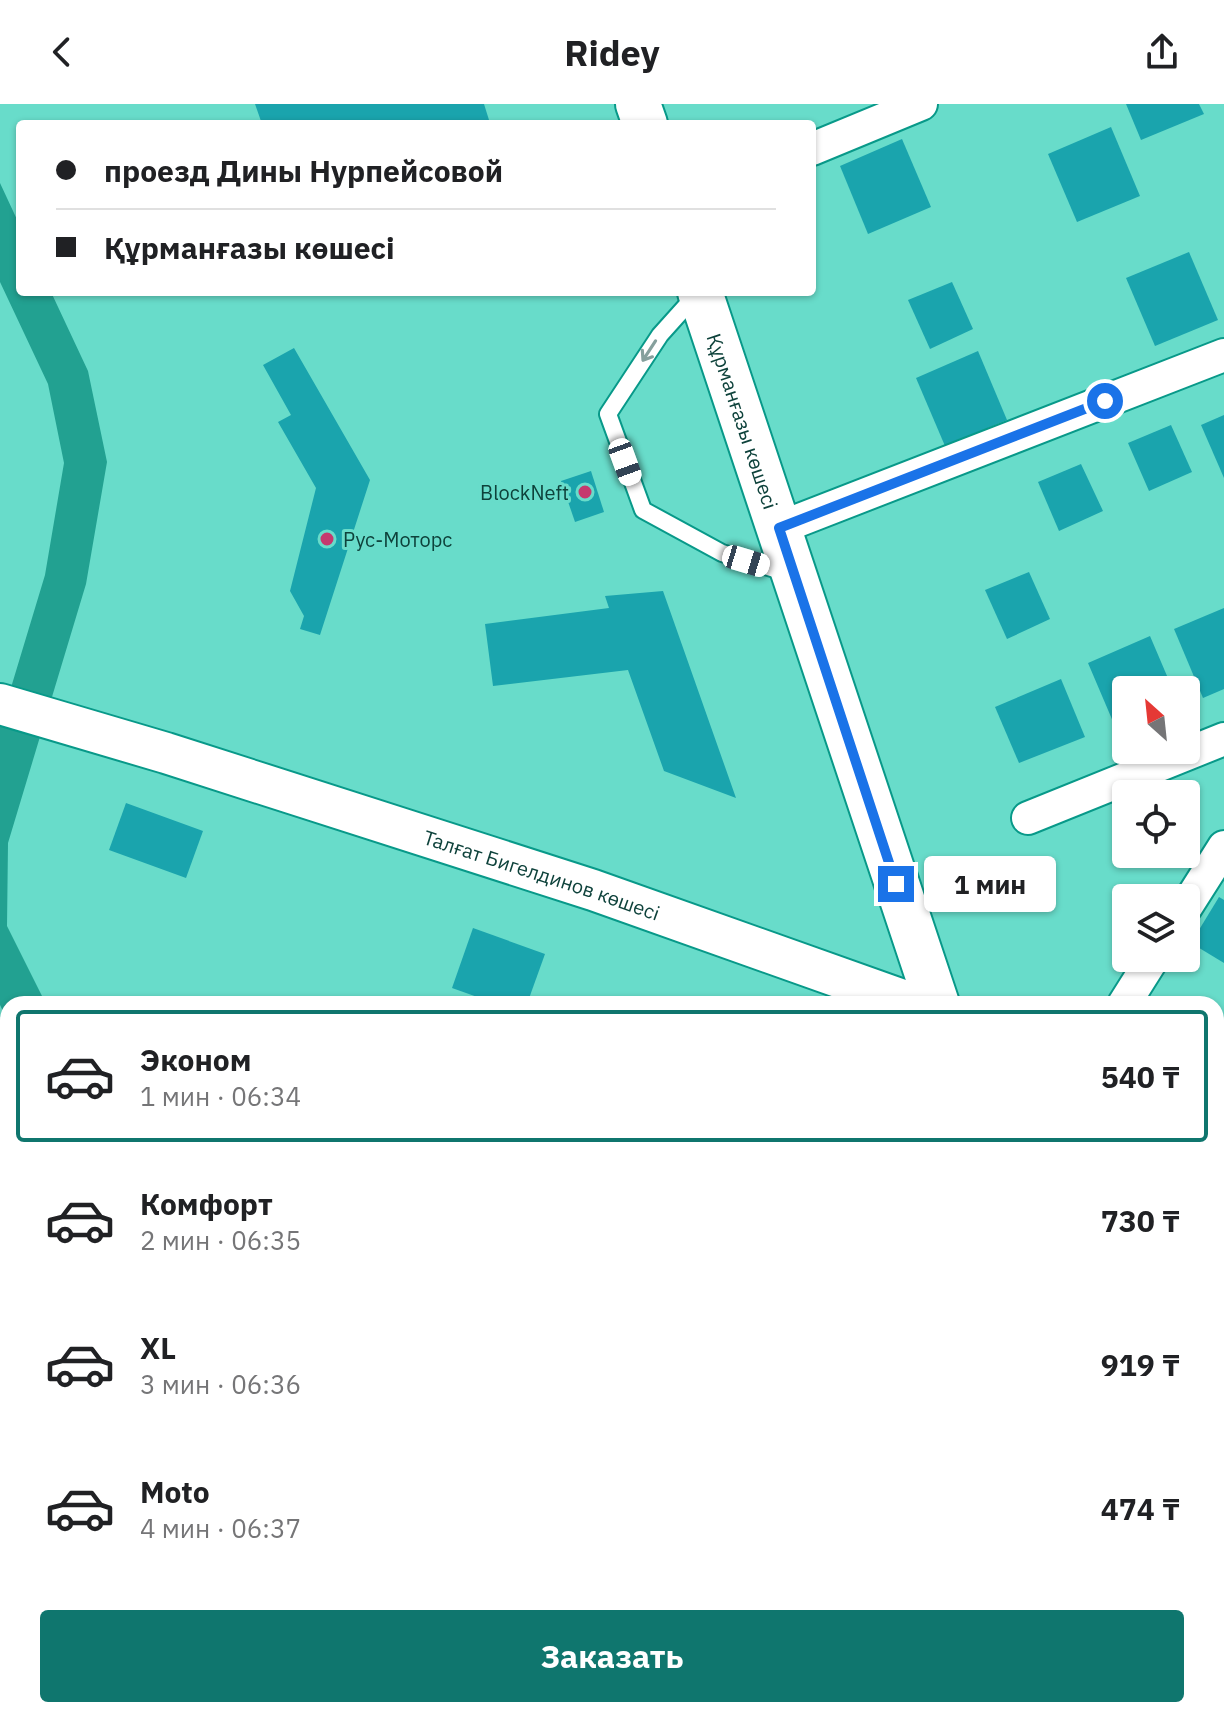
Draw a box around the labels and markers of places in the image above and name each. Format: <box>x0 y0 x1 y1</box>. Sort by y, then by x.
place label: BlockNeft <box>480 479 569 506</box>
marker: BlockNeft <box>576 483 594 501</box>
place label: Рус-Моторс <box>343 526 452 553</box>
marker: Рус-Моторс <box>318 530 336 548</box>

